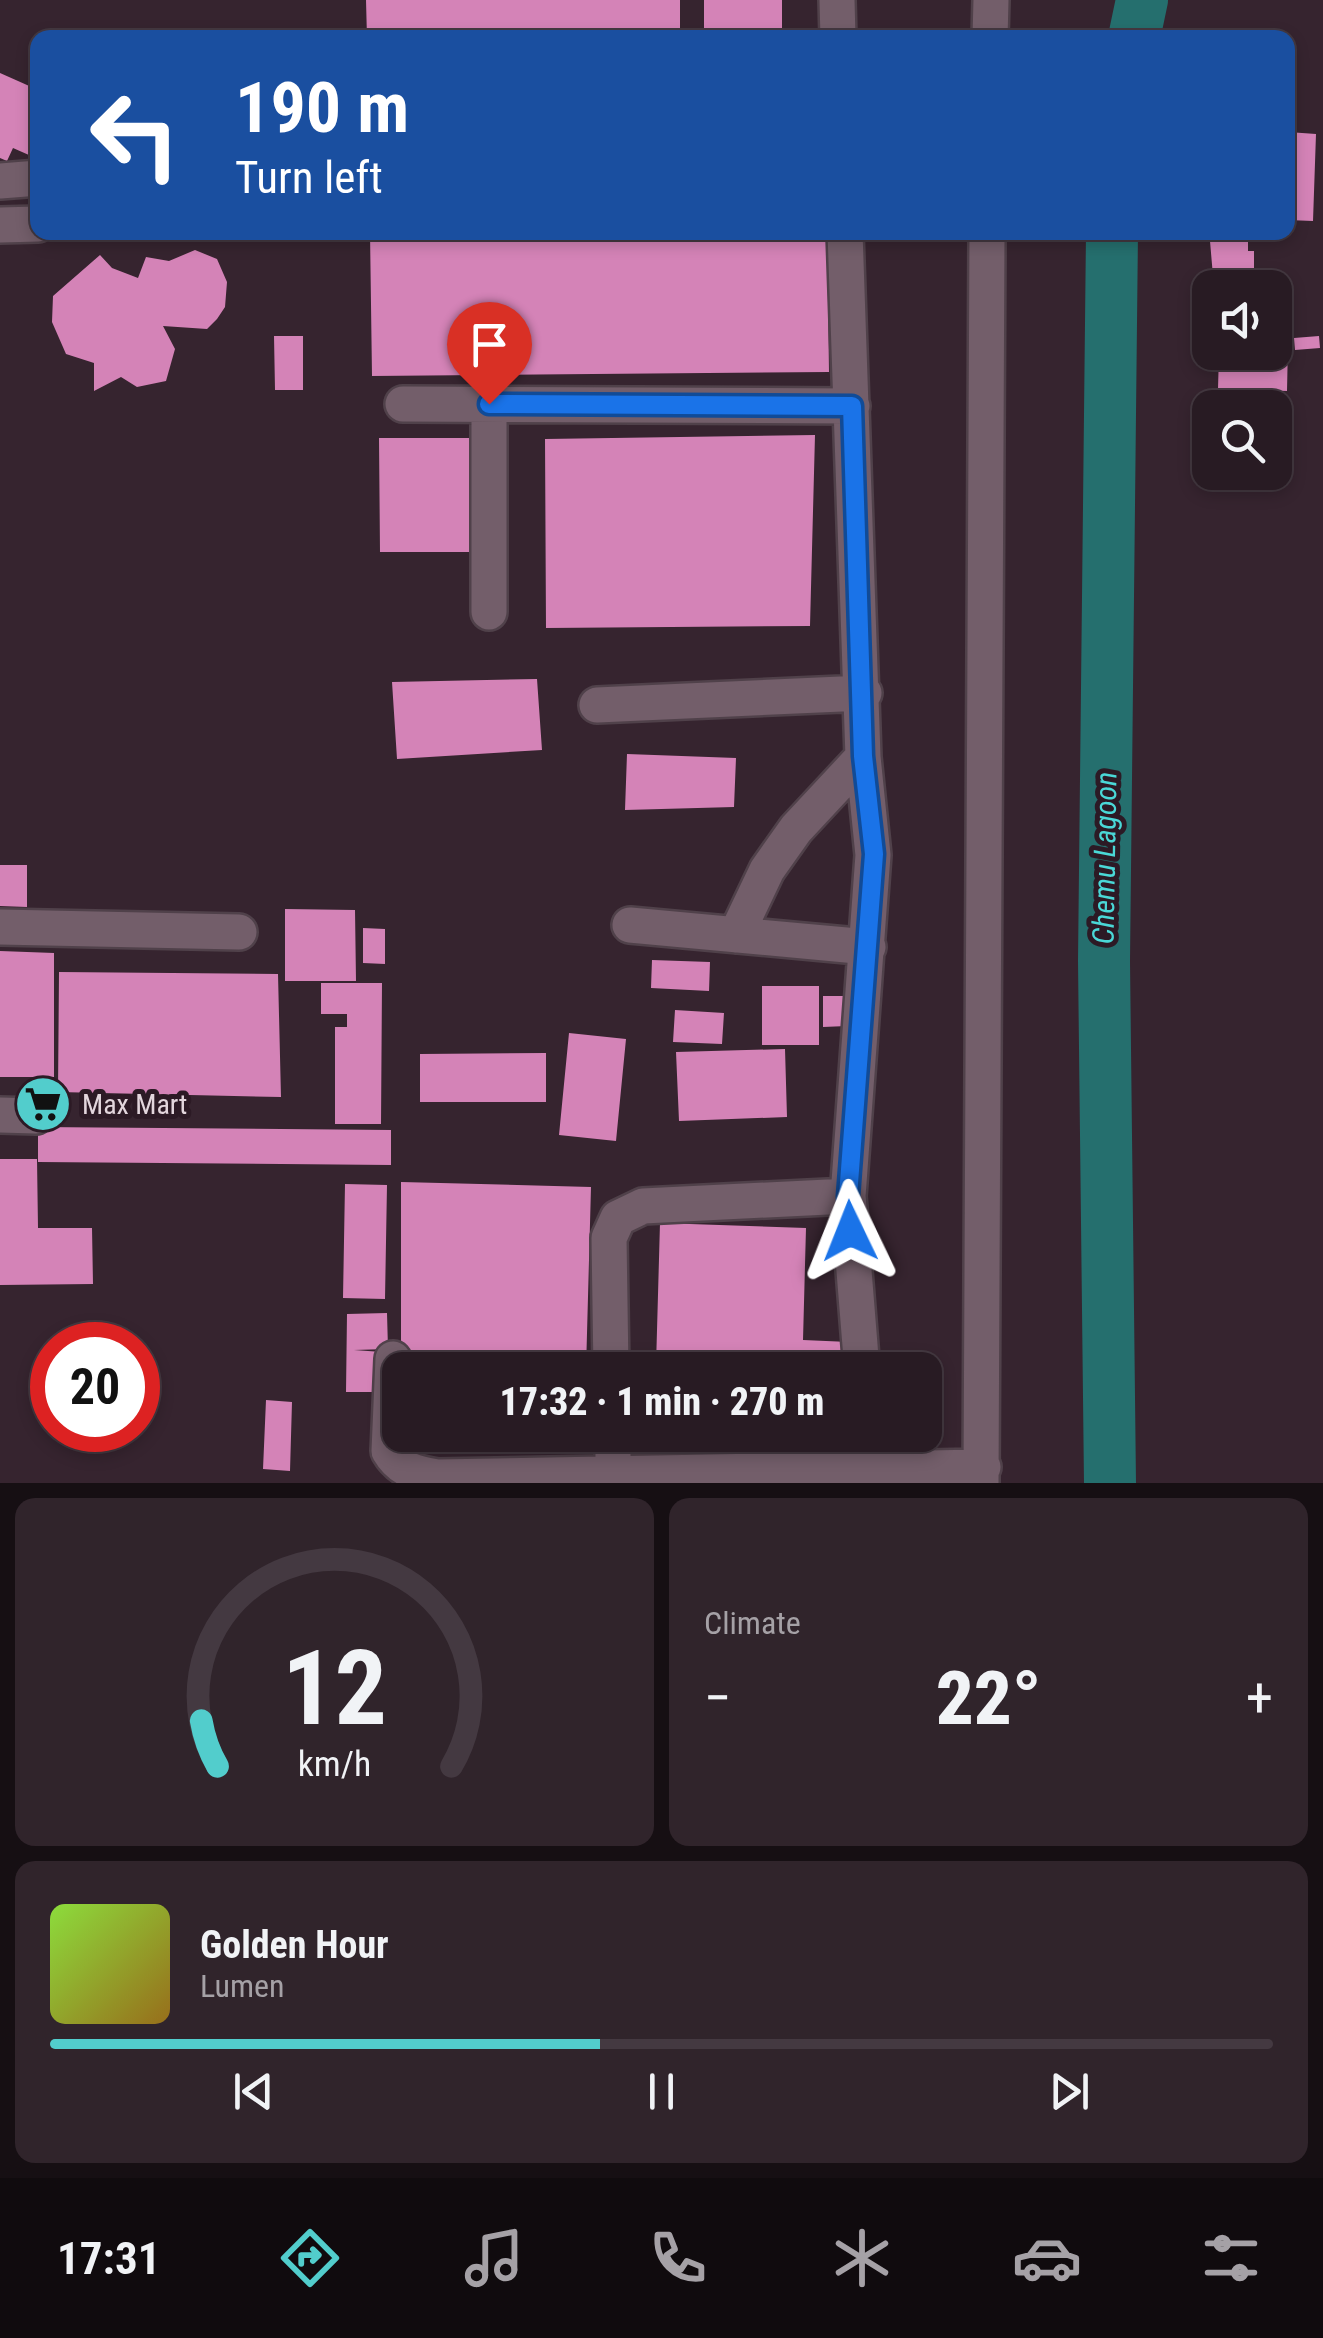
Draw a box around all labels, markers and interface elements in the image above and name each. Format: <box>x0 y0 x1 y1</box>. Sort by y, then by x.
text: 190 m <box>235 67 409 149</box>
icon: left <box>70 70 200 200</box>
text: Turn left <box>235 151 383 204</box>
map controls <box>1192 270 1292 490</box>
button: sound <box>1192 270 1292 370</box>
pin <box>447 302 532 405</box>
icon: arrive <box>462 317 517 372</box>
button: search <box>1192 390 1292 490</box>
water label: Chemu Lagoon <box>1085 771 1124 945</box>
supermarket icon: Max Mart <box>13 1074 73 1134</box>
place label: Max Mart <box>82 1088 187 1121</box>
position arrow <box>798 1179 902 1283</box>
speed limit sign: 20 <box>30 1322 160 1452</box>
text: 17:32 · 1 min · 270 m <box>500 1380 824 1424</box>
text: Climate <box>704 1604 801 1642</box>
text: 12 <box>282 1628 387 1749</box>
text: 22° <box>936 1654 1041 1742</box>
text: − <box>704 1666 732 1730</box>
text: + <box>1246 1666 1273 1730</box>
text: km/h <box>298 1743 371 1785</box>
text: Golden Hour <box>200 1923 389 1967</box>
text: Lumen <box>200 1967 285 2005</box>
icon: previous <box>226 2064 281 2119</box>
icon: pause <box>634 2064 689 2119</box>
icon: next <box>1042 2064 1097 2119</box>
icon: directions <box>275 2223 345 2293</box>
icon: music <box>459 2223 529 2293</box>
icon: phone <box>643 2223 713 2293</box>
icon: climate <box>827 2223 897 2293</box>
icon: car <box>1012 2223 1082 2293</box>
icon: filters <box>1196 2223 1266 2293</box>
text: 17:31 <box>57 2232 160 2285</box>

